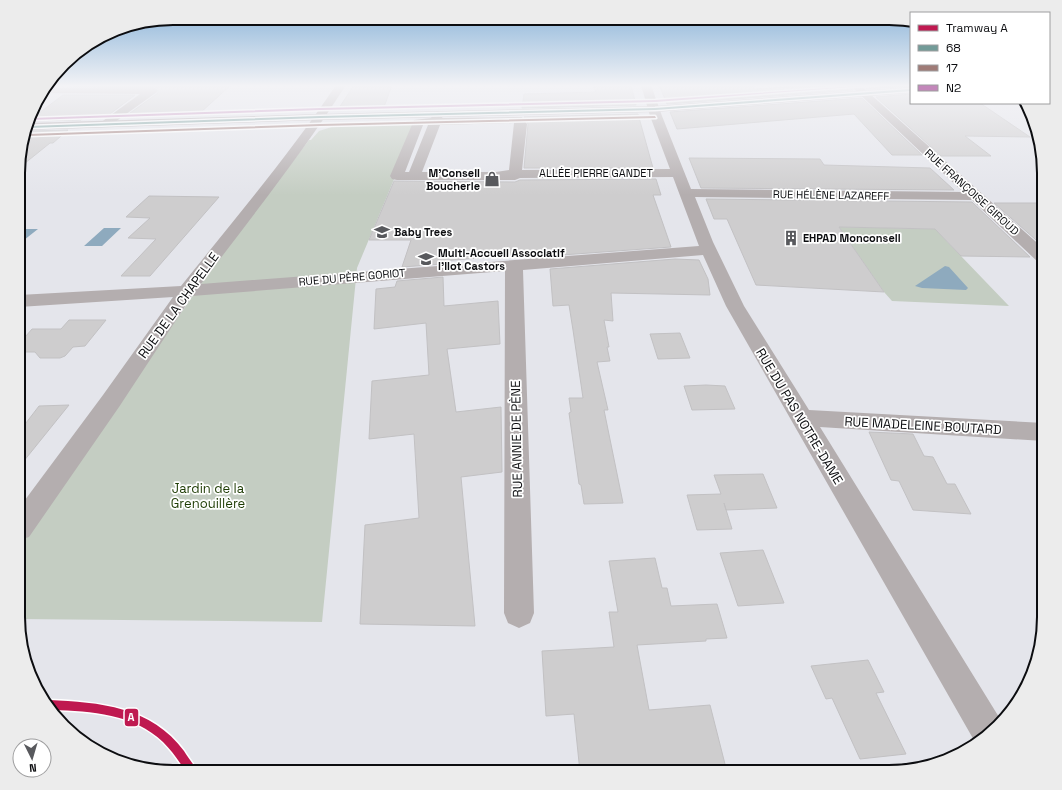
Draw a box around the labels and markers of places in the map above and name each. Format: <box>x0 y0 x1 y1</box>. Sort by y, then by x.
place label: M'Conseil Boucherie <box>426 166 480 193</box>
shop icon: M'Conseil Boucherie <box>483 170 501 188</box>
school or university icon: Baby Trees <box>373 223 391 241</box>
place label: Baby Trees <box>394 225 452 239</box>
building icon: EHPAD Monconseil <box>782 229 800 247</box>
place label: EHPAD Monconseil <box>803 231 901 245</box>
place label: Multi-Accueil Associatif l'Ilot Castors <box>438 246 565 273</box>
school or university icon: Multi-Accueil Associatif l'Ilot Castors <box>417 250 435 268</box>

